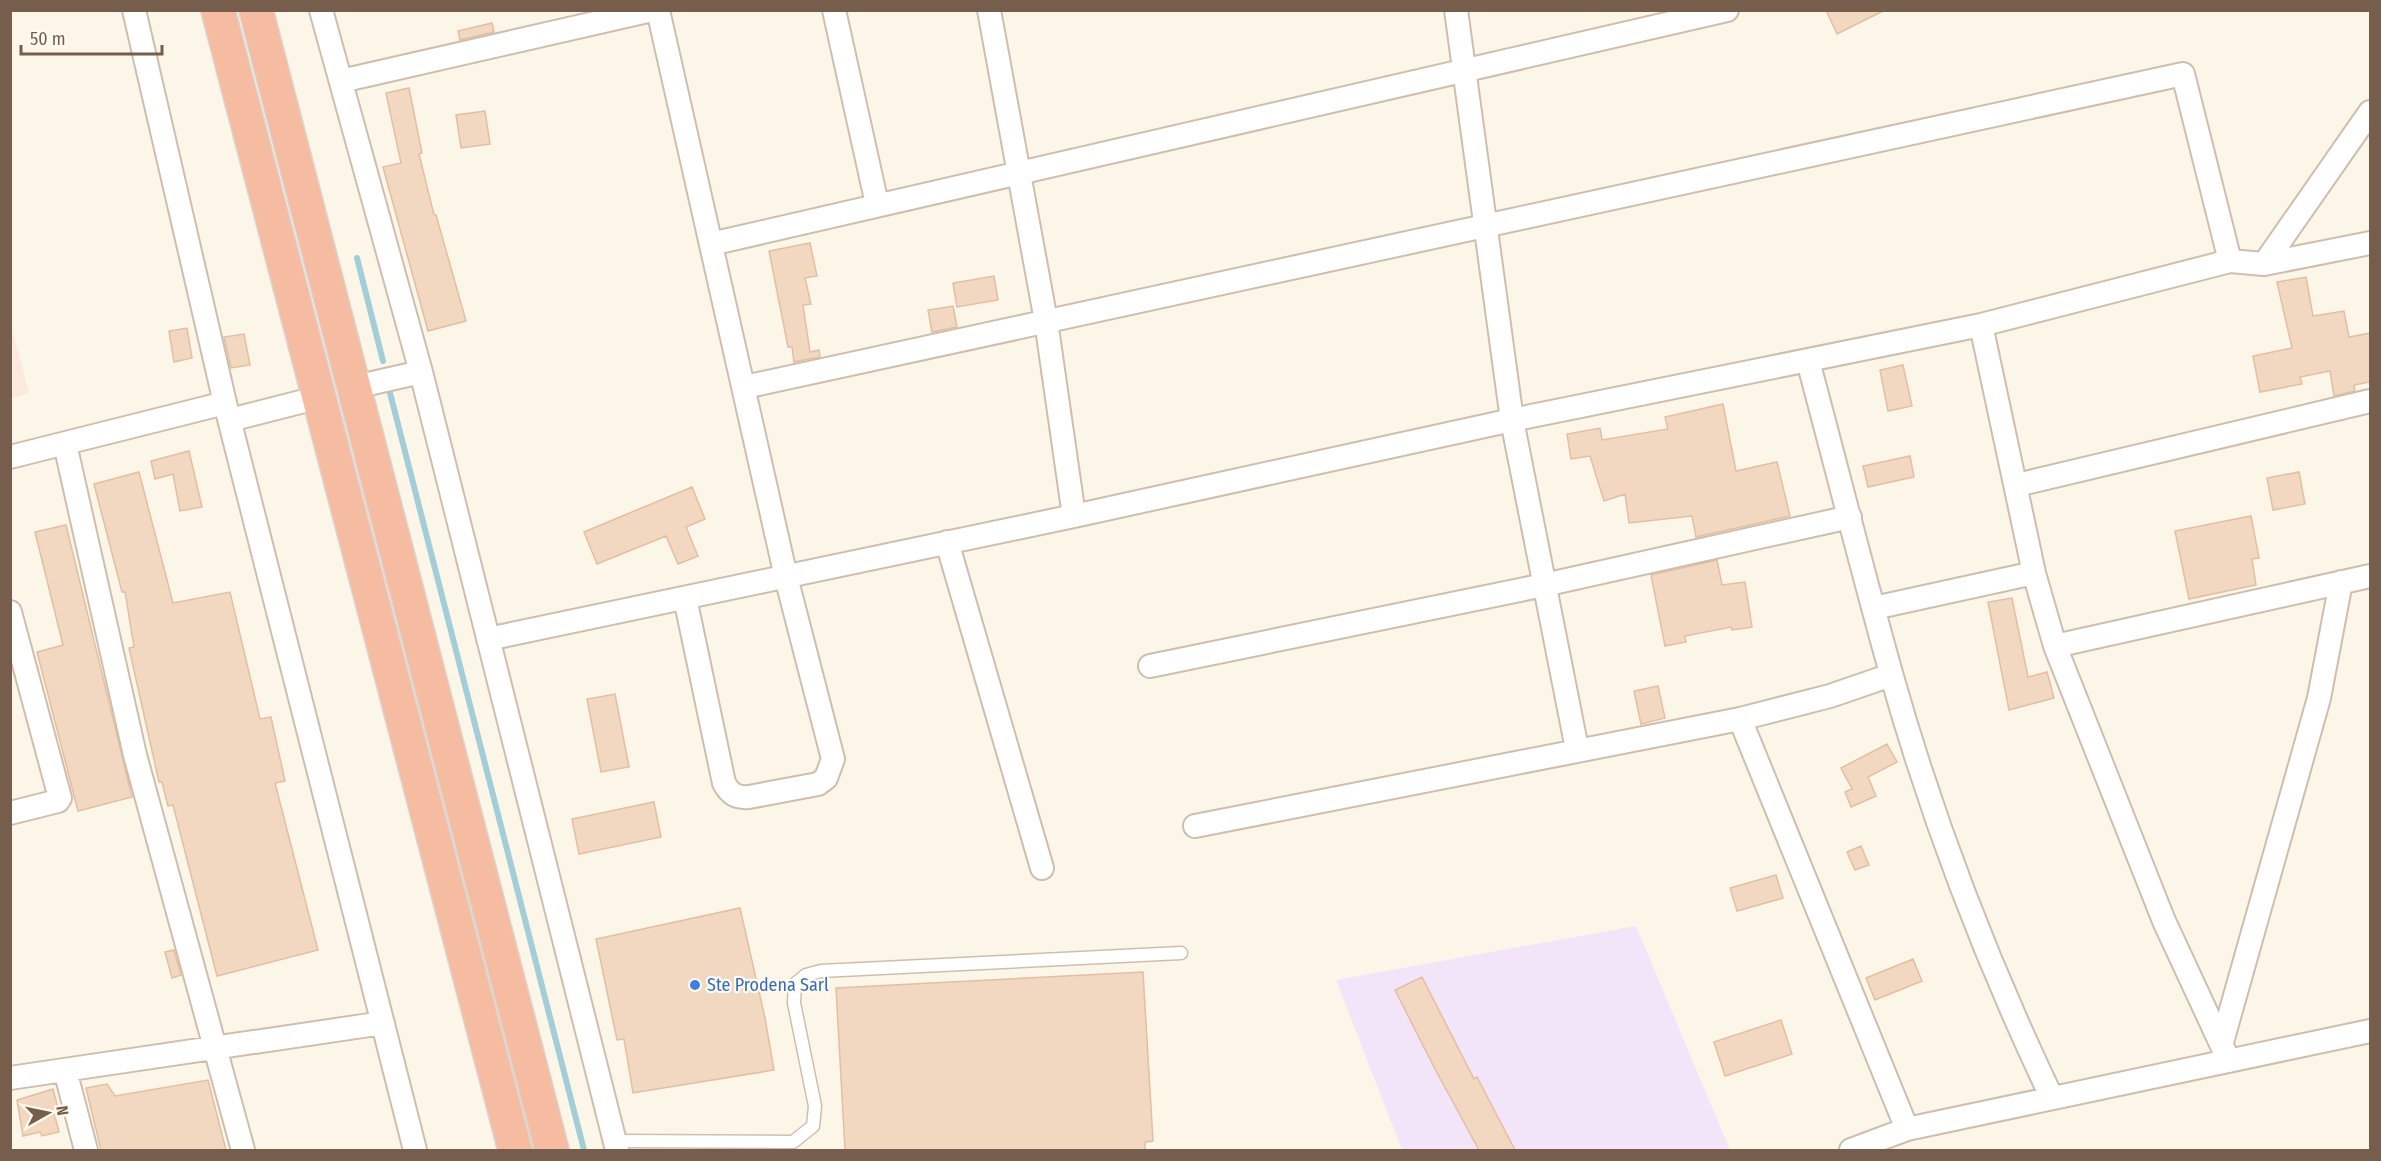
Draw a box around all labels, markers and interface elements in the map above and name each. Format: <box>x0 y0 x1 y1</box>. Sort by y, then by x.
scale bar <box>21 18 162 56</box>
text: 50 m <box>30 28 66 50</box>
place label: Ste Prodena Sarl <box>707 974 829 996</box>
marker: Ste Prodena Sarl <box>688 978 702 992</box>
north arrow <box>18 1083 78 1143</box>
text: N <box>52 1105 72 1117</box>

